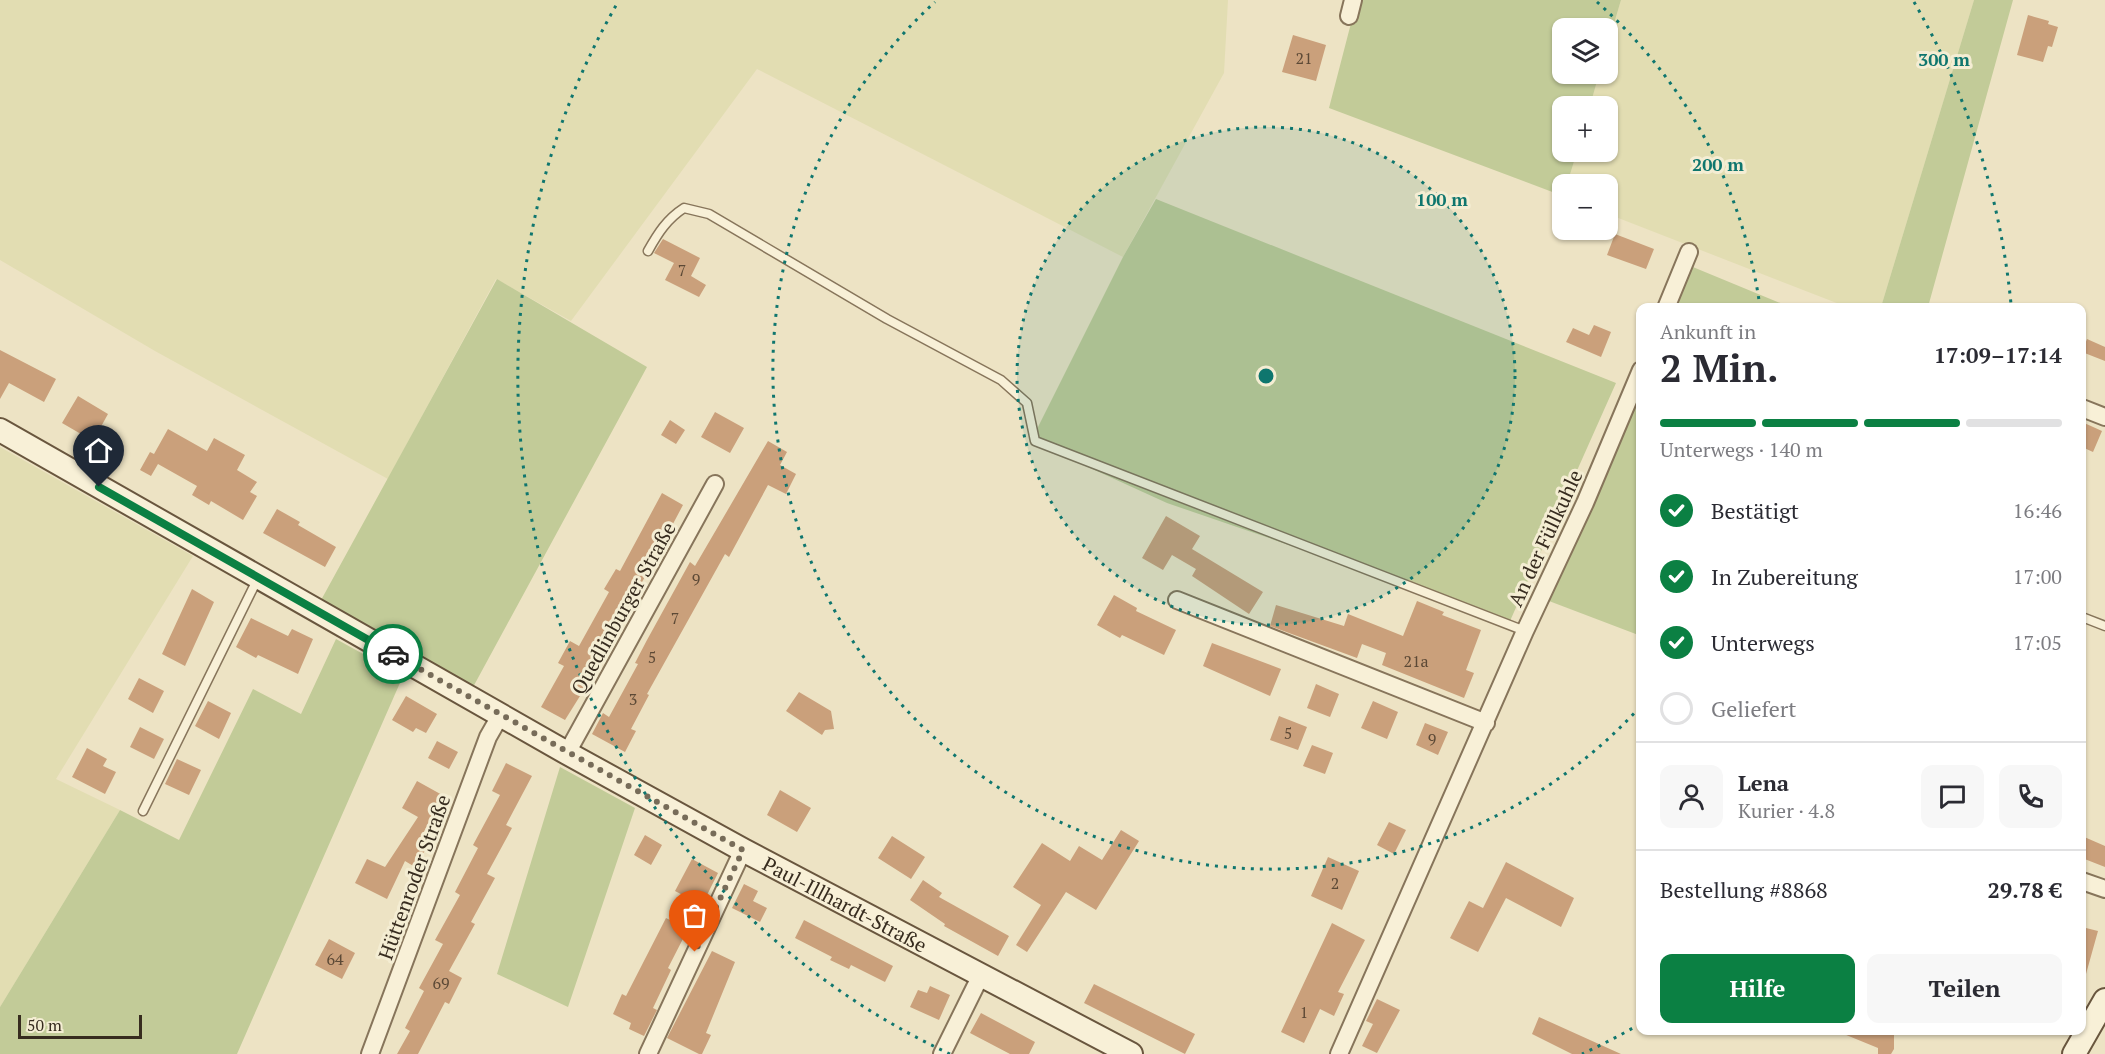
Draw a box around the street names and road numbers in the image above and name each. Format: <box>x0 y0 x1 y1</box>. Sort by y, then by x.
street label: An der Füllkuhle <box>1501 465 1589 611</box>
street label: Quedlinburger Straße <box>564 517 682 699</box>
street label: Hüttenroder Straße <box>372 791 456 963</box>
street label: Paul-Illhardt-Straße <box>759 850 932 958</box>

